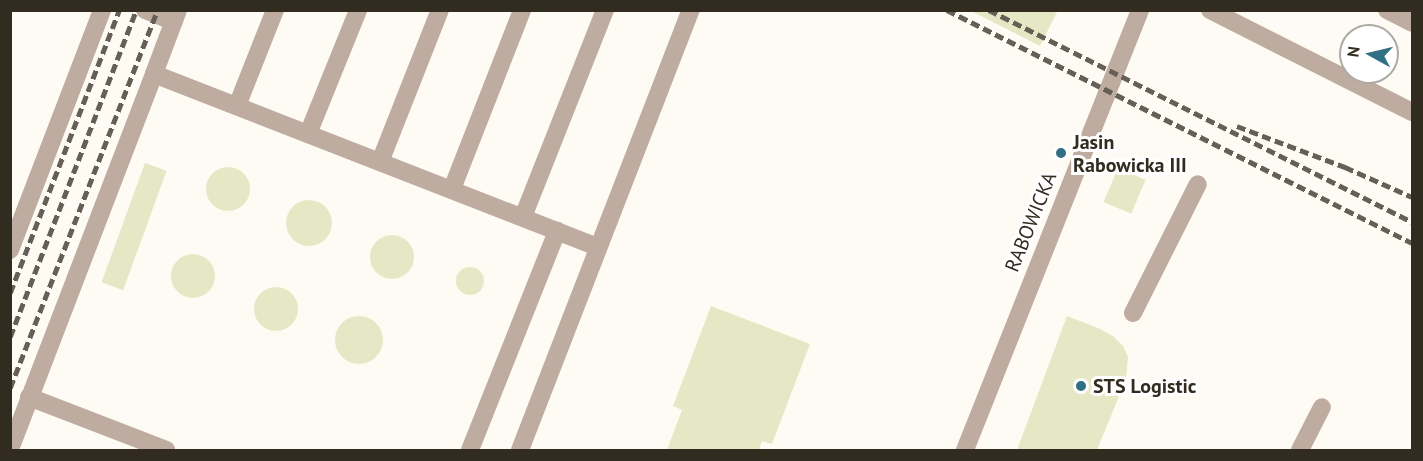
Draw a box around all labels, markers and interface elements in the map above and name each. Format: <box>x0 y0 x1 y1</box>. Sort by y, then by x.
north arrow <box>1339 24 1399 84</box>
text: N <box>1343 45 1364 58</box>
place label: Jasin Rabowicka III <box>1073 130 1187 177</box>
marker: Jasin Rabowicka III <box>1054 146 1068 160</box>
street label: RABOWICKA <box>1000 169 1062 275</box>
place label: STS Logistic <box>1093 374 1196 398</box>
marker: STS Logistic <box>1074 379 1088 393</box>

